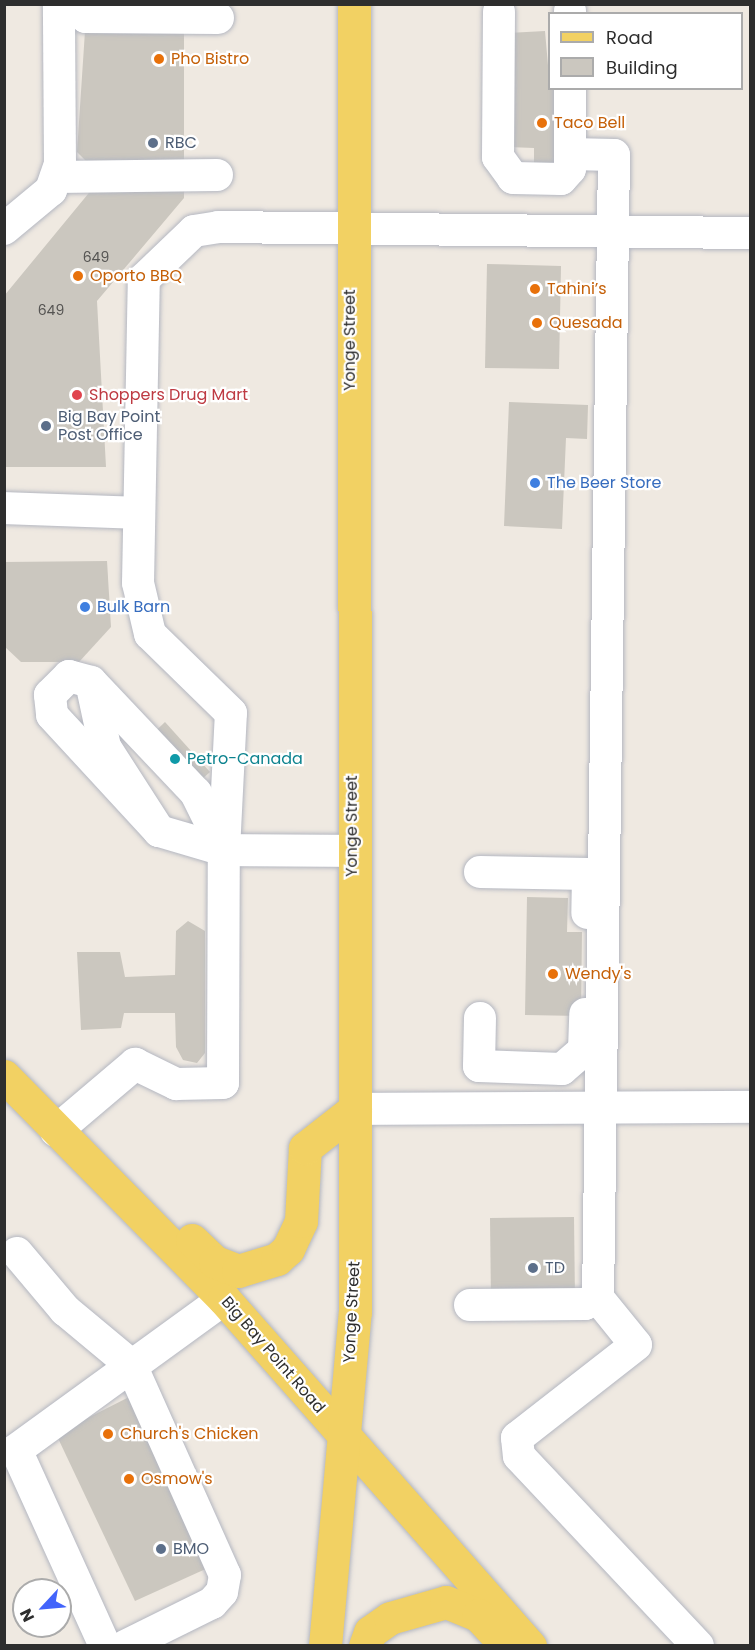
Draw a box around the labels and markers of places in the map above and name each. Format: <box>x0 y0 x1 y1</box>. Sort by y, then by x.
place label: Pho Bistro <box>171 49 249 69</box>
marker: Pho Bistro <box>152 52 166 66</box>
place label: Taco Bell <box>554 113 625 133</box>
marker: Taco Bell <box>535 116 549 130</box>
place label: RBC <box>165 133 197 153</box>
marker: RBC <box>146 136 160 150</box>
place label: Oporto BBQ <box>90 266 182 286</box>
marker: Oporto BBQ <box>71 269 85 283</box>
place label: Tahini’s <box>547 279 607 299</box>
marker: Tahini’s <box>528 282 542 296</box>
place label: Quesada <box>549 313 623 333</box>
marker: Quesada <box>530 316 544 330</box>
place label: Shoppers Drug Mart <box>89 385 248 405</box>
marker: Shoppers Drug Mart <box>70 388 84 402</box>
place label: Big Bay Point Post Office <box>58 407 160 445</box>
marker: Big Bay Point Post Office <box>39 419 53 433</box>
place label: The Beer Store <box>547 473 661 493</box>
marker: The Beer Store <box>528 476 542 490</box>
place label: Bulk Barn <box>97 597 170 617</box>
marker: Bulk Barn <box>78 600 92 614</box>
place label: Petro-Canada <box>187 749 303 769</box>
marker: Petro-Canada <box>168 752 182 766</box>
place label: Wendy's <box>565 964 631 984</box>
marker: Wendy's <box>546 967 560 981</box>
place label: TD <box>545 1258 565 1278</box>
marker: TD <box>526 1261 540 1275</box>
place label: Church's Chicken <box>120 1424 259 1444</box>
marker: Church's Chicken <box>101 1427 115 1441</box>
place label: Osmow's <box>141 1469 213 1489</box>
marker: Osmow's <box>122 1472 136 1486</box>
place label: BMO <box>173 1539 209 1559</box>
marker: BMO <box>154 1542 168 1556</box>

